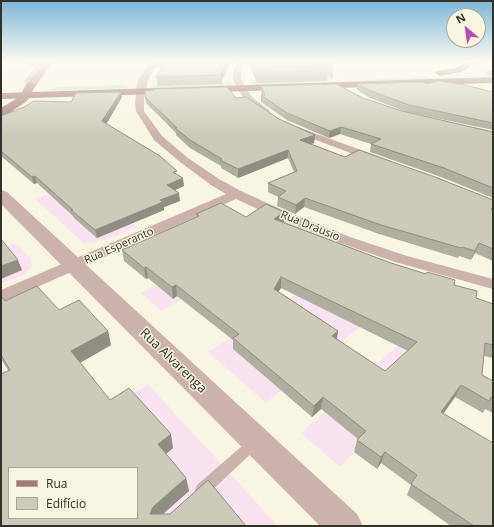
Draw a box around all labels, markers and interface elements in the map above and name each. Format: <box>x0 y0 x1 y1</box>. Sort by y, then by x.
north arrow <box>446 8 486 48</box>
text: N <box>453 9 468 27</box>
street label: Rua Dráusio <box>279 208 341 244</box>
street label: Rua Esperanto <box>82 225 156 267</box>
street label: Rua Alvarenga <box>136 325 210 397</box>
legend <box>8 467 138 519</box>
text: Rua <box>46 475 67 492</box>
text: Edifício <box>46 495 86 512</box>

